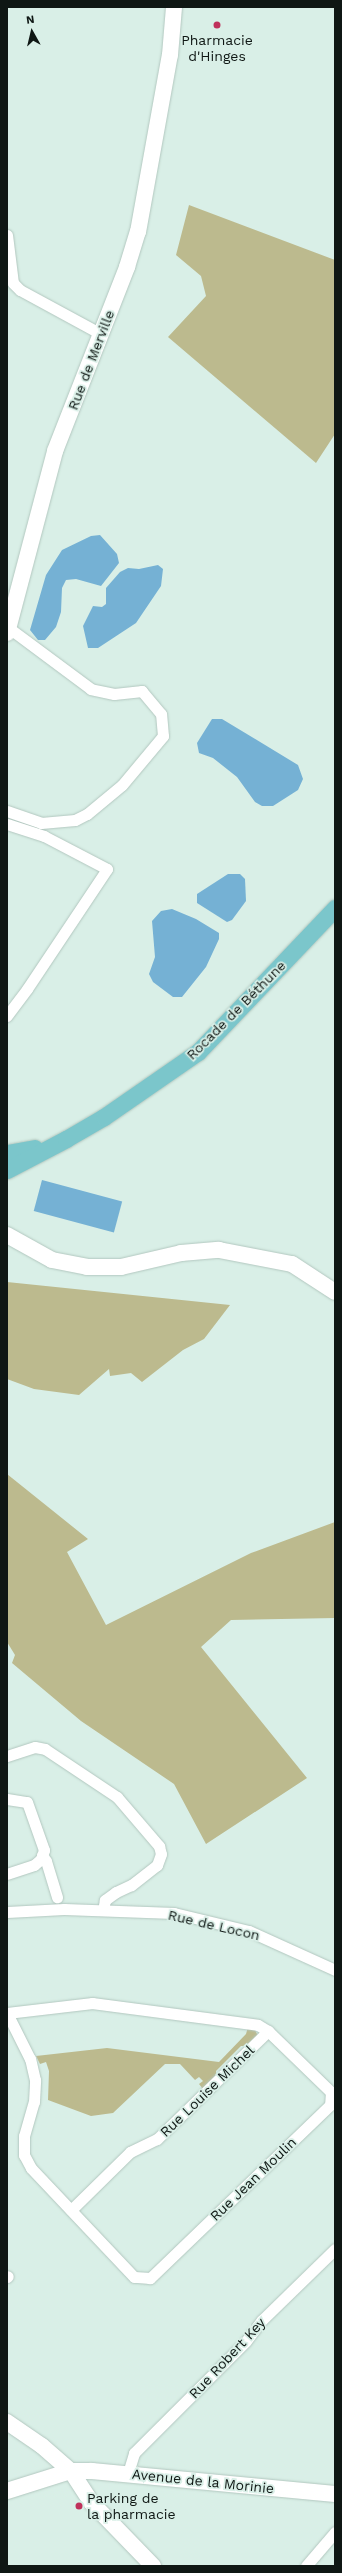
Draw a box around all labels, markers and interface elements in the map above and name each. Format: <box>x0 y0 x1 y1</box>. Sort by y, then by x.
north arrow <box>12 12 52 52</box>
text: N <box>25 13 35 27</box>
marker: Pharmacie d'Hinges <box>212 20 222 30</box>
place label: Pharmacie d'Hinges <box>181 32 253 64</box>
street label: Rue de Merville <box>64 308 118 412</box>
street label: Rocade de Béthune <box>183 957 289 1063</box>
street label: Rue de Locon <box>166 1906 262 1944</box>
street label: Rue Louise Michel <box>156 2042 258 2140</box>
street label: Rue Jean Moulin <box>206 2134 300 2224</box>
street label: Rue Robert Key <box>185 2314 269 2402</box>
street label: Avenue de la Morinie <box>131 2465 275 2497</box>
place label: Parking de la pharmacie <box>87 2490 176 2522</box>
marker: Parking de la pharmacie <box>74 2501 84 2511</box>

